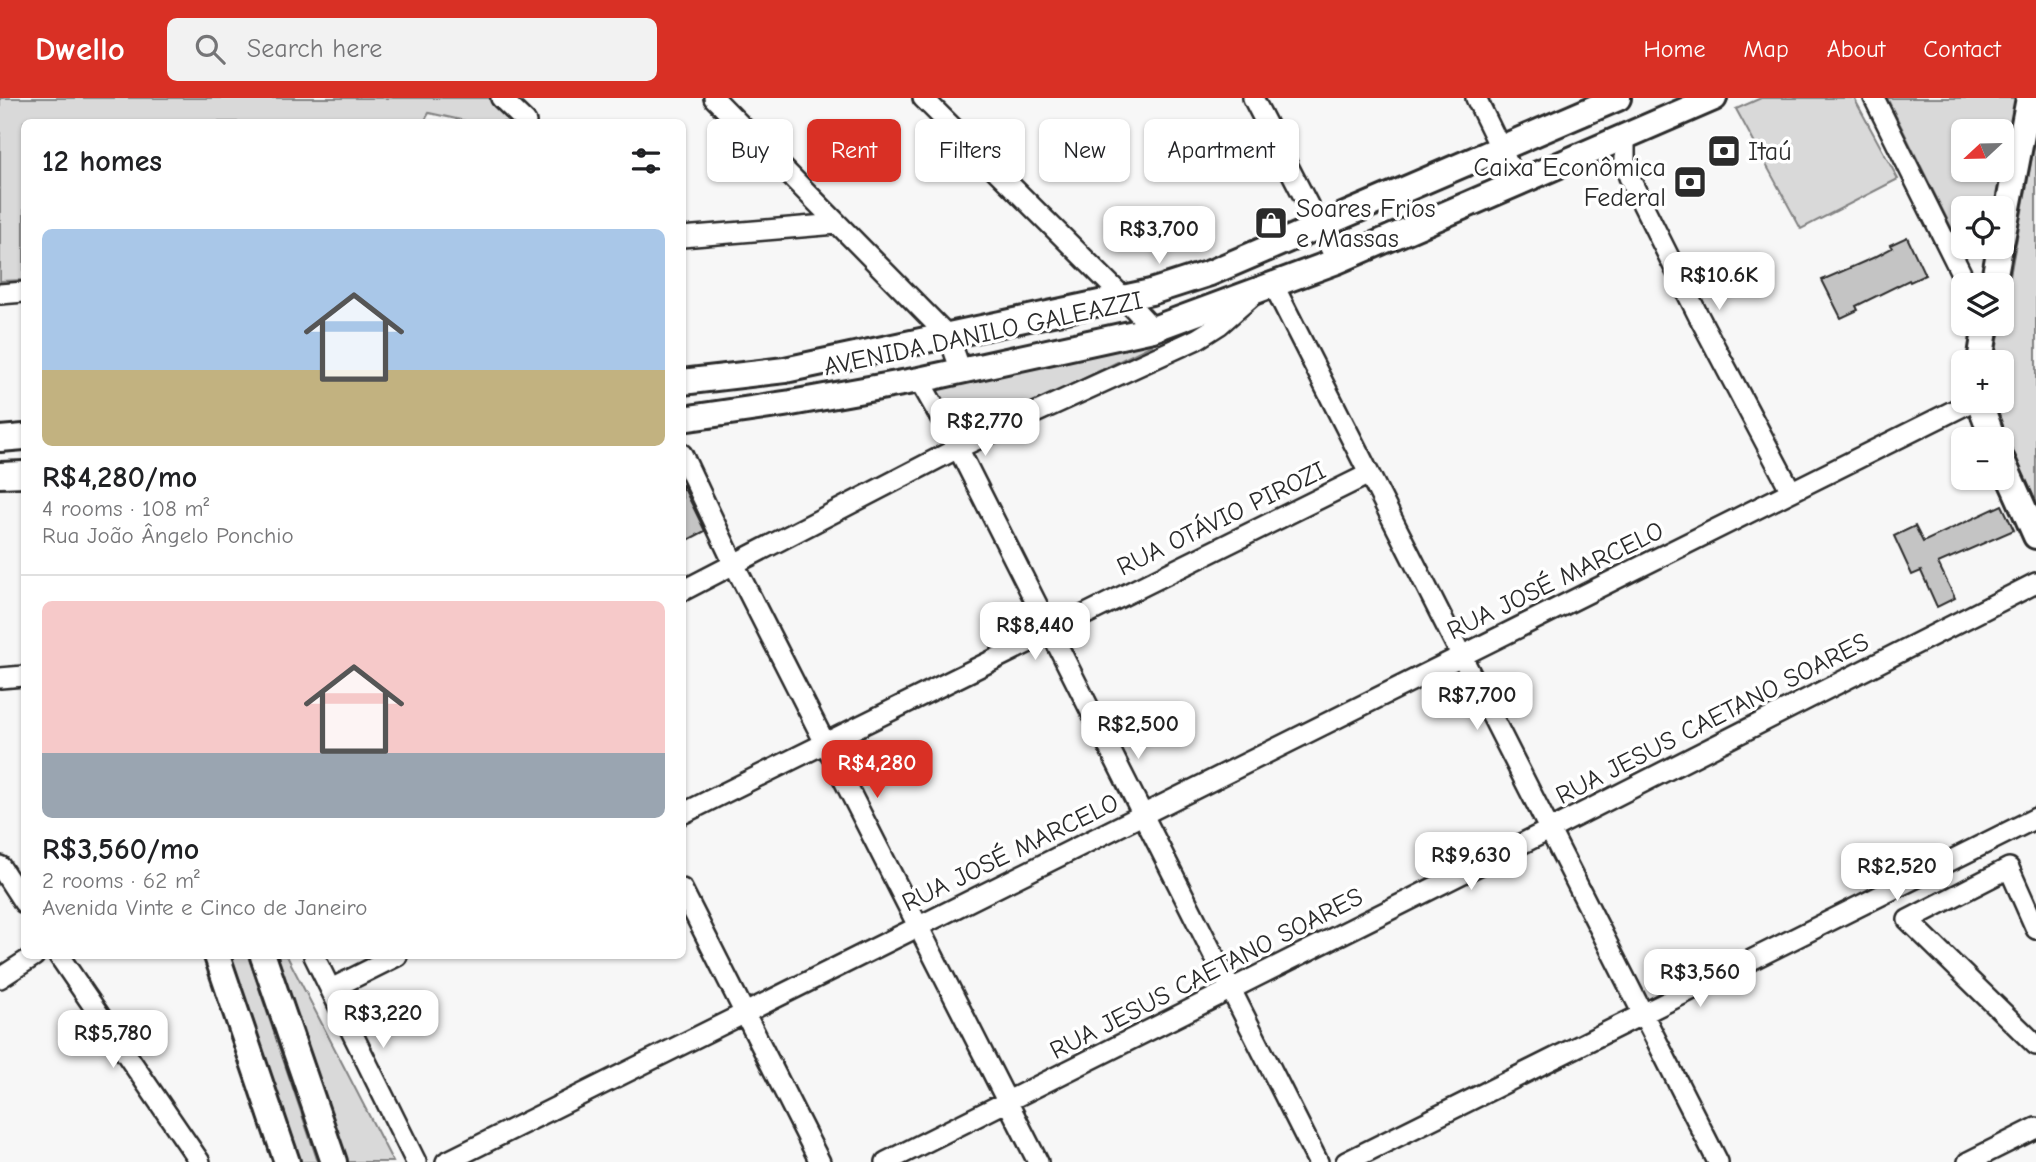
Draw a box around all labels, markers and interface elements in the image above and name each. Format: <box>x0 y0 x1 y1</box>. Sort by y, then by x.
search box <box>167 18 657 81</box>
text: Dwello <box>35 30 125 68</box>
icon: search <box>191 30 229 68</box>
text: Search here <box>247 34 382 64</box>
text: Home <box>1644 35 1705 63</box>
text: Map <box>1743 35 1789 63</box>
text: About <box>1827 35 1885 63</box>
text: Contact <box>1923 35 2001 63</box>
chip: Buy <box>707 119 793 182</box>
chip: Rent <box>807 119 901 182</box>
chip: Filters <box>915 119 1025 182</box>
chip: New <box>1039 119 1130 182</box>
chip: Apartment <box>1144 119 1299 182</box>
north arrow <box>1951 119 2014 182</box>
map controls <box>1951 119 2014 490</box>
bank icon: Itaú <box>1705 132 1743 170</box>
place label: Itaú <box>1748 137 1792 167</box>
icon: filters <box>627 142 665 180</box>
text: 12 homes <box>42 144 162 179</box>
place label: Caixa Econômica Federal <box>1473 153 1666 213</box>
bank icon: Caixa Econômica Federal <box>1671 163 1709 201</box>
place label: Soares Frios e Massas <box>1296 194 1436 254</box>
button: locate <box>1951 196 2014 259</box>
shop icon: Soares Frios e Massas <box>1252 204 1290 242</box>
pin: R$3,700 <box>1094 206 1224 266</box>
text: R$3,700 <box>1119 215 1199 242</box>
pin: R$10.6K <box>1654 252 1784 312</box>
text: R$10.6K <box>1680 261 1758 288</box>
button: layers <box>1951 273 2014 336</box>
icon: home <box>291 274 417 400</box>
street label: AVENIDA DANILO GALEAZZI <box>821 285 1145 382</box>
button: + <box>1951 350 2014 413</box>
pin: R$2,770 <box>920 398 1050 458</box>
text: R$2,770 <box>947 407 1023 434</box>
button: − <box>1951 427 2014 490</box>
street label: RUA OTÁVIO PIROZI <box>1112 454 1331 582</box>
text: R$4,280/mo <box>42 460 197 495</box>
text: 4 rooms · 108 m² <box>42 495 209 522</box>
street label: RUA JOSÉ MARCELO <box>1442 515 1669 646</box>
text: Rua João Ângelo Ponchio <box>42 522 294 549</box>
pin: R$8,440 <box>970 602 1100 662</box>
text: R$8,440 <box>996 611 1074 638</box>
street label: RUA JESUS CAETANO SOARES <box>1551 627 1874 811</box>
icon: home <box>291 646 417 772</box>
pin: R$7,700 <box>1412 672 1542 732</box>
text: R$7,700 <box>1438 681 1516 708</box>
pin: R$2,500 <box>1073 702 1203 761</box>
text: R$2,500 <box>1097 710 1179 737</box>
pin: R$4,280 <box>812 740 942 800</box>
text: R$4,280 <box>838 749 916 776</box>
street label: RUA JOSÉ MARCELO <box>897 787 1124 918</box>
text: R$3,560/mo <box>42 832 199 867</box>
pin: R$9,630 <box>1406 832 1536 892</box>
text: R$9,630 <box>1431 841 1511 868</box>
pin: R$2,520 <box>1832 844 1962 903</box>
text: R$2,520 <box>1857 852 1937 879</box>
text: 2 rooms · 62 m² <box>42 867 200 894</box>
street label: RUA JESUS CAETANO SOARES <box>1045 882 1368 1066</box>
text: Avenida Vinte e Cinco de Janeiro <box>42 894 367 921</box>
pin: R$3,560 <box>1635 950 1765 1009</box>
text: R$3,560 <box>1660 958 1740 985</box>
pin: R$3,220 <box>318 990 448 1050</box>
text: R$3,220 <box>343 999 423 1026</box>
pin: R$5,780 <box>48 1010 178 1070</box>
text: R$5,780 <box>74 1019 152 1046</box>

